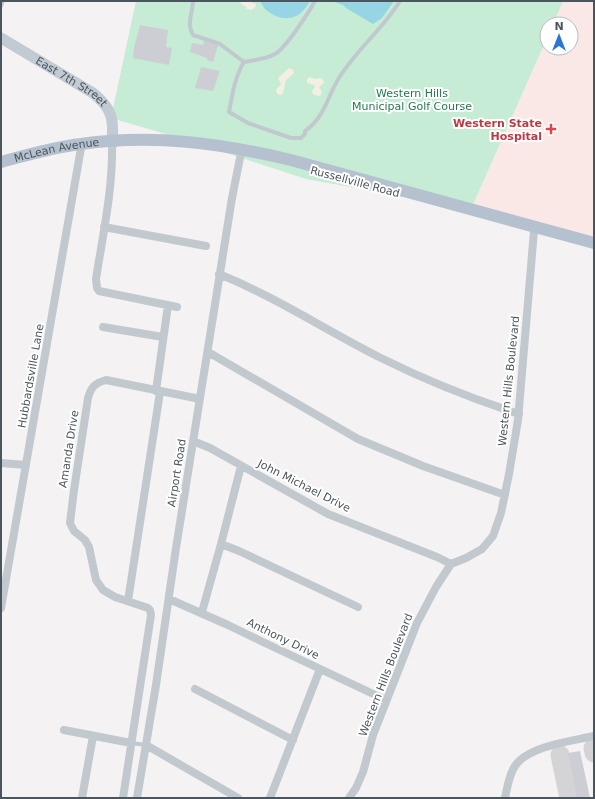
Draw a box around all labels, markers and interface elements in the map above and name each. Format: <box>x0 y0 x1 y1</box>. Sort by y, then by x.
north arrow <box>539 16 579 56</box>
text: N <box>554 20 564 33</box>
street label: East 7th Street <box>33 54 111 110</box>
park label: Western Hills Municipal Golf Course <box>352 87 472 113</box>
place label: Western State Hospital <box>453 117 542 143</box>
marker: Western State Hospital <box>545 123 557 135</box>
street label: McLean Avenue <box>12 135 100 165</box>
street label: Russellville Road <box>309 164 401 200</box>
street label: Western Hills Boulevard <box>496 315 522 447</box>
street label: Hubbardsville Lane <box>15 323 47 429</box>
street label: Amanda Drive <box>56 409 82 489</box>
street label: Airport Road <box>165 438 189 508</box>
street label: John Michael Drive <box>255 457 353 515</box>
street label: Western Hills Boulevard <box>356 612 416 738</box>
street label: Anthony Drive <box>245 616 321 662</box>

